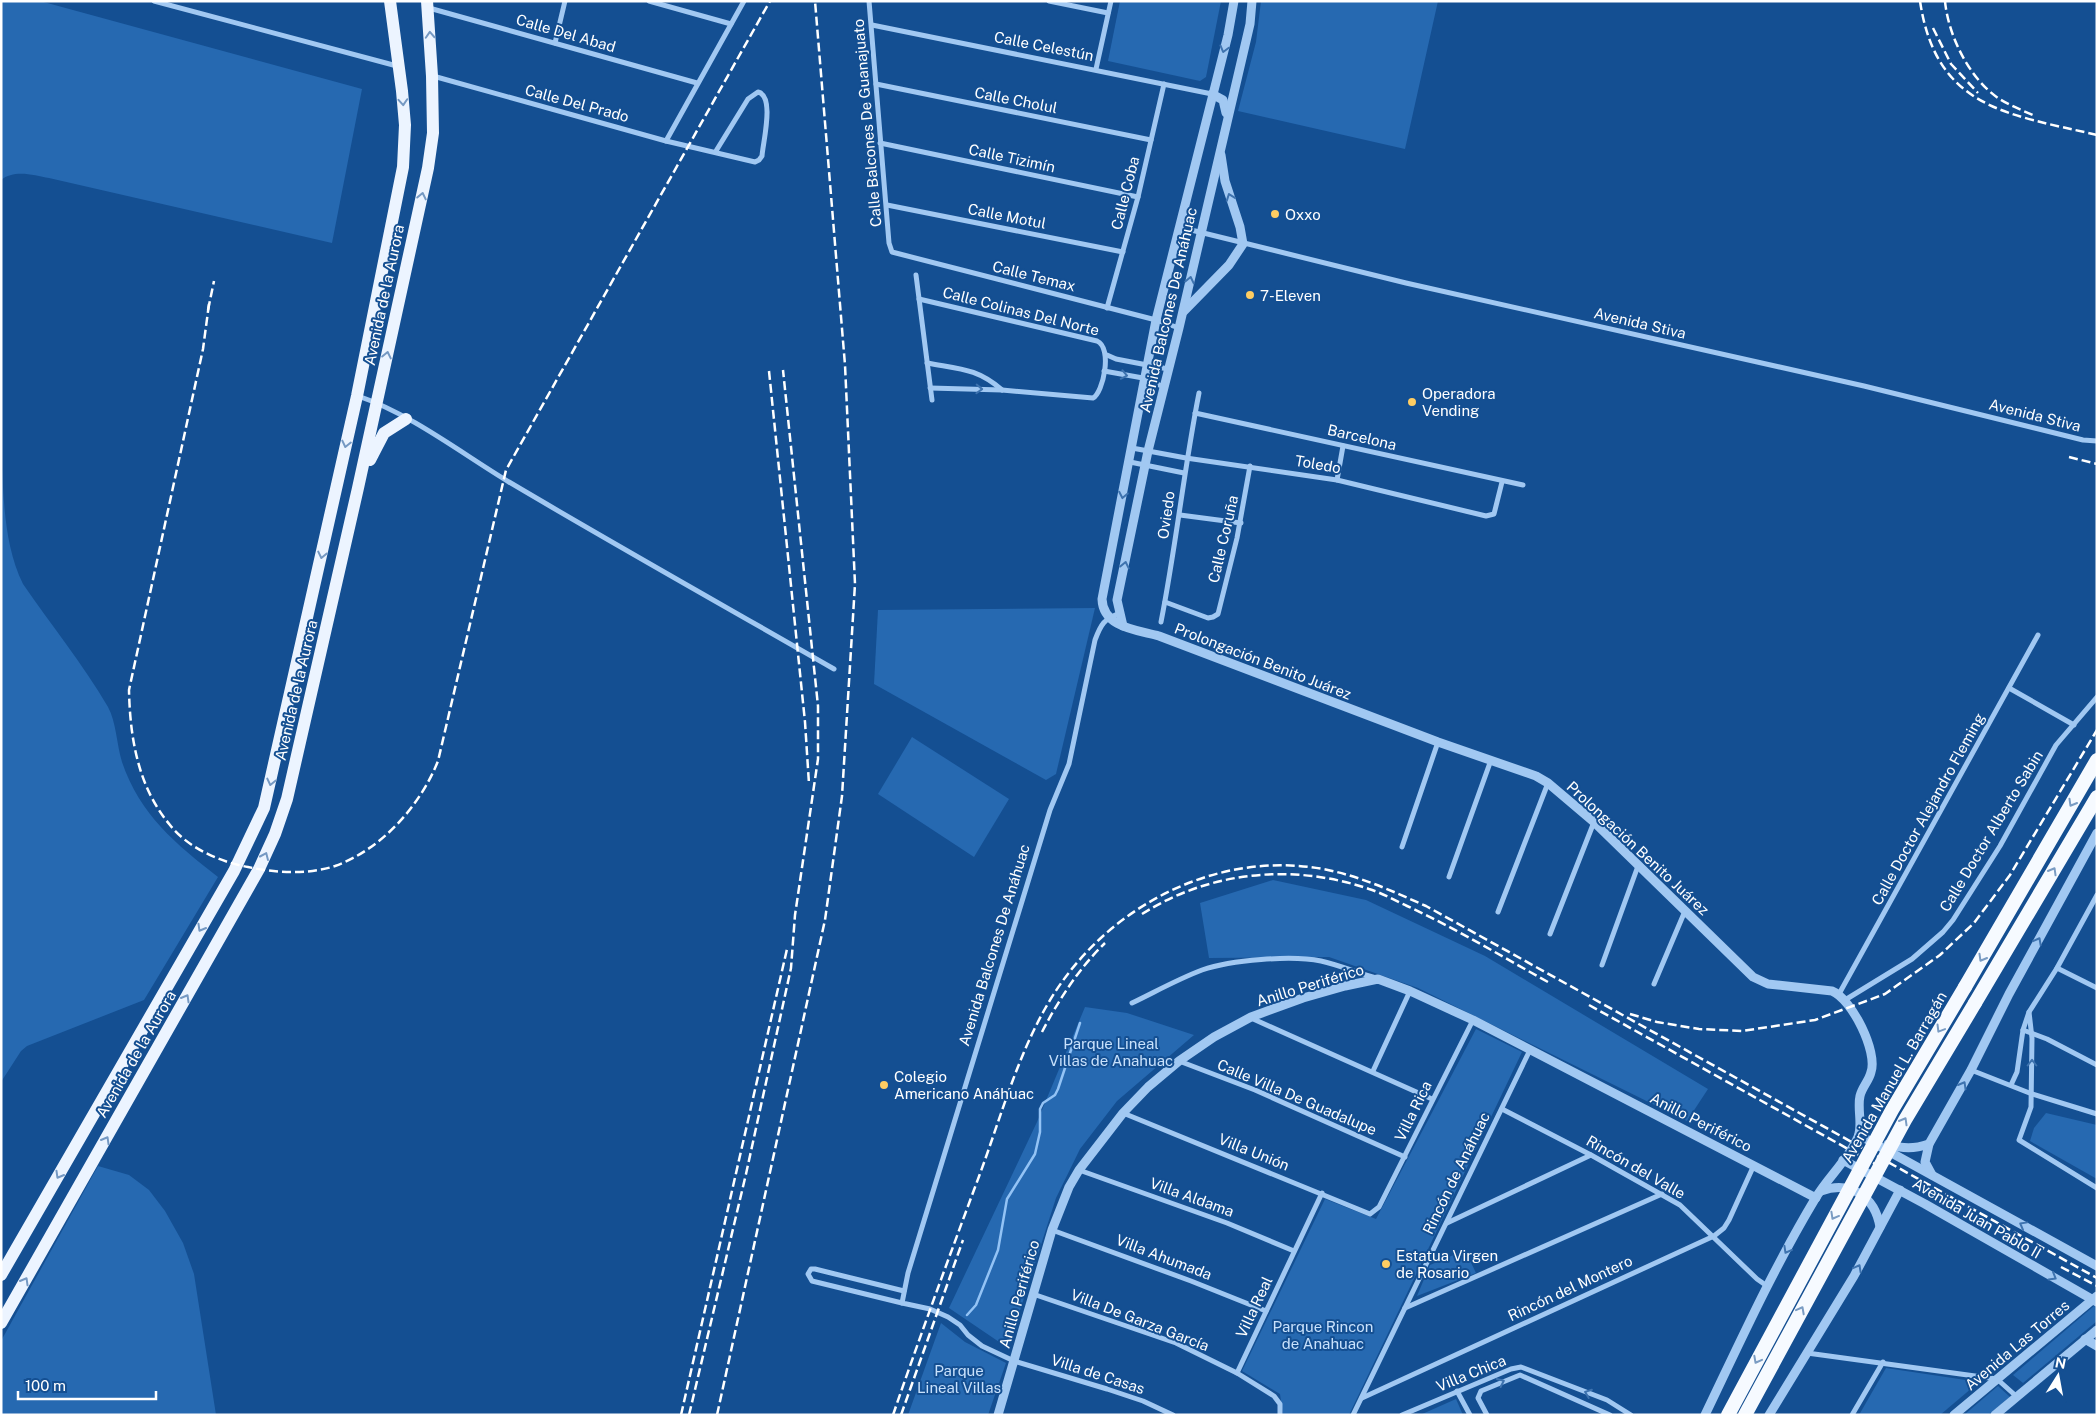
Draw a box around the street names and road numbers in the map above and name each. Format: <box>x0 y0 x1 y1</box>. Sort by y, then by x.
street label: Calle Del Abad <box>514 11 618 55</box>
street label: Calle Balcones De Guanajuato <box>849 18 885 228</box>
street label: Calle Celestún <box>993 28 1095 64</box>
street label: Calle Del Prado <box>523 81 631 125</box>
street label: Calle Cholul <box>973 84 1059 116</box>
street label: Calle Tizimín <box>967 141 1057 175</box>
street label: Calle Coba <box>1108 155 1142 231</box>
street label: Calle Motul <box>966 200 1048 232</box>
street label: Avenida Balcones De Anáhuac <box>1136 206 1200 414</box>
street label: Avenida de la Aurora <box>361 223 407 367</box>
street label: Calle Temax <box>991 257 1077 295</box>
street label: Calle Colinas Del Norte <box>941 283 1101 339</box>
street label: Avenida Stiva <box>1592 304 1688 342</box>
street label: Avenida Stiva <box>1987 395 2083 435</box>
street label: Barcelona <box>1326 421 1398 453</box>
street label: Toledo <box>1294 452 1342 476</box>
street label: Oviedo <box>1154 490 1178 540</box>
street label: Calle Coruña <box>1205 494 1241 584</box>
street label: Avenida de la Aurora <box>272 618 320 762</box>
street label: Prolongación Benito Juárez <box>1172 619 1354 703</box>
street label: Calle Doctor Alejandro Fleming <box>1868 710 1988 908</box>
street label: Calle Doctor Alberto Sabin <box>1936 747 2046 915</box>
street label: Prolongación Benito Juárez <box>1564 778 1712 918</box>
street label: Avenida Balcones De Anáhuac <box>955 842 1033 1048</box>
street label: Anillo Periférico <box>1254 961 1366 1009</box>
street label: Avenida de la Aurora <box>93 988 179 1120</box>
street label: Avenida Manuel L. Barragán <box>1838 989 1950 1165</box>
street label: Calle Villa De Guadalupe <box>1215 1056 1379 1138</box>
street label: Villa Rica <box>1391 1078 1435 1144</box>
street label: Anillo Periférico <box>1647 1089 1755 1155</box>
street label: Rincón de Anáhuac <box>1419 1109 1493 1237</box>
street label: Villa Unión <box>1216 1130 1292 1174</box>
street label: Rincón del Valle <box>1584 1132 1688 1202</box>
street label: Villa Aldama <box>1148 1174 1236 1220</box>
street label: Avenida Juan Pablo II <box>1910 1174 2044 1262</box>
street label: Villa Ahumada <box>1114 1231 1214 1283</box>
street label: Anillo Periférico <box>995 1238 1043 1350</box>
street label: Rincón del Montero <box>1505 1252 1635 1324</box>
street label: Villa Real <box>1232 1274 1276 1340</box>
street label: Villa De Garza García <box>1069 1286 1211 1354</box>
street label: Avenida Las Torres <box>1961 1296 2073 1394</box>
street label: Villa de Casas <box>1049 1351 1147 1397</box>
street label: Villa Chica <box>1434 1351 1508 1395</box>

